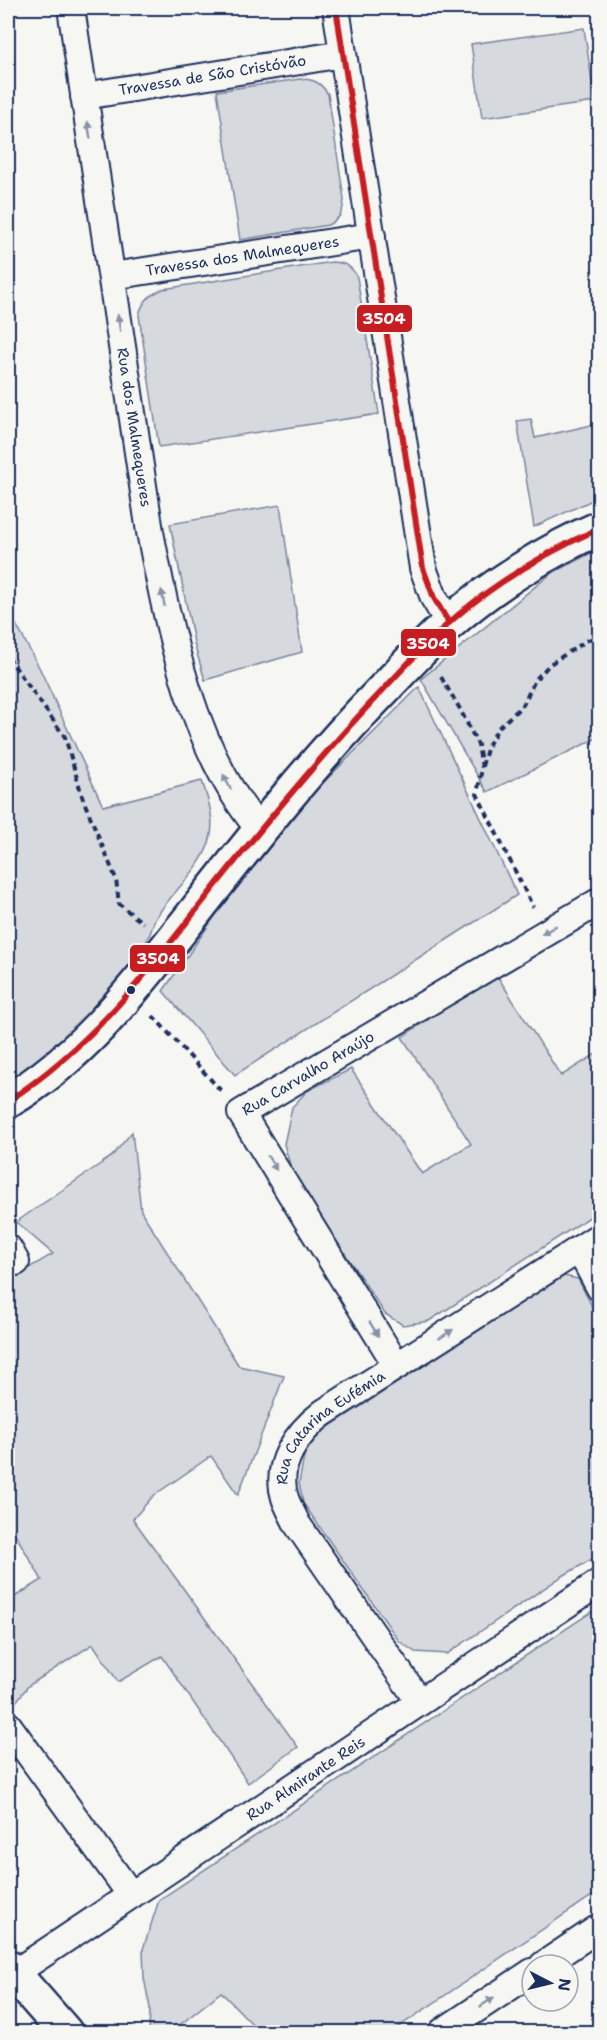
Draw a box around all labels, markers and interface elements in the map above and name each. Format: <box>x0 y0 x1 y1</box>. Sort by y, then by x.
street label: Travessa de São Cristóvão <box>117 50 308 100</box>
one-way arrow <box>85 120 94 139</box>
street label: Travessa dos Malmequeres <box>144 231 341 281</box>
line badge: 3504 <box>356 304 413 333</box>
text: 3504 <box>362 308 406 329</box>
one-way arrow <box>114 313 123 332</box>
street label: Rua dos Malmequeres <box>112 346 156 508</box>
one-way arrow <box>158 589 167 608</box>
line badge: 3504 <box>400 628 457 657</box>
text: 3504 <box>406 633 450 654</box>
one-way arrow <box>222 773 232 790</box>
one-way arrow <box>541 925 557 936</box>
line badge: 3504 <box>129 944 186 973</box>
text: 3504 <box>136 948 180 969</box>
unlabelled marker <box>125 984 137 996</box>
street label: Rua Carvalho Araújo <box>238 1027 378 1120</box>
one-way arrow <box>266 1155 277 1171</box>
one-way arrow <box>369 1321 380 1337</box>
one-way arrow <box>438 1329 454 1340</box>
street label: Rua Catarina Eufémia <box>272 1365 390 1485</box>
street label: Rua Almirante Reis <box>242 1732 369 1825</box>
north arrow <box>520 1953 580 2013</box>
text: N <box>553 1977 576 1992</box>
one-way arrow <box>479 1997 495 2008</box>

